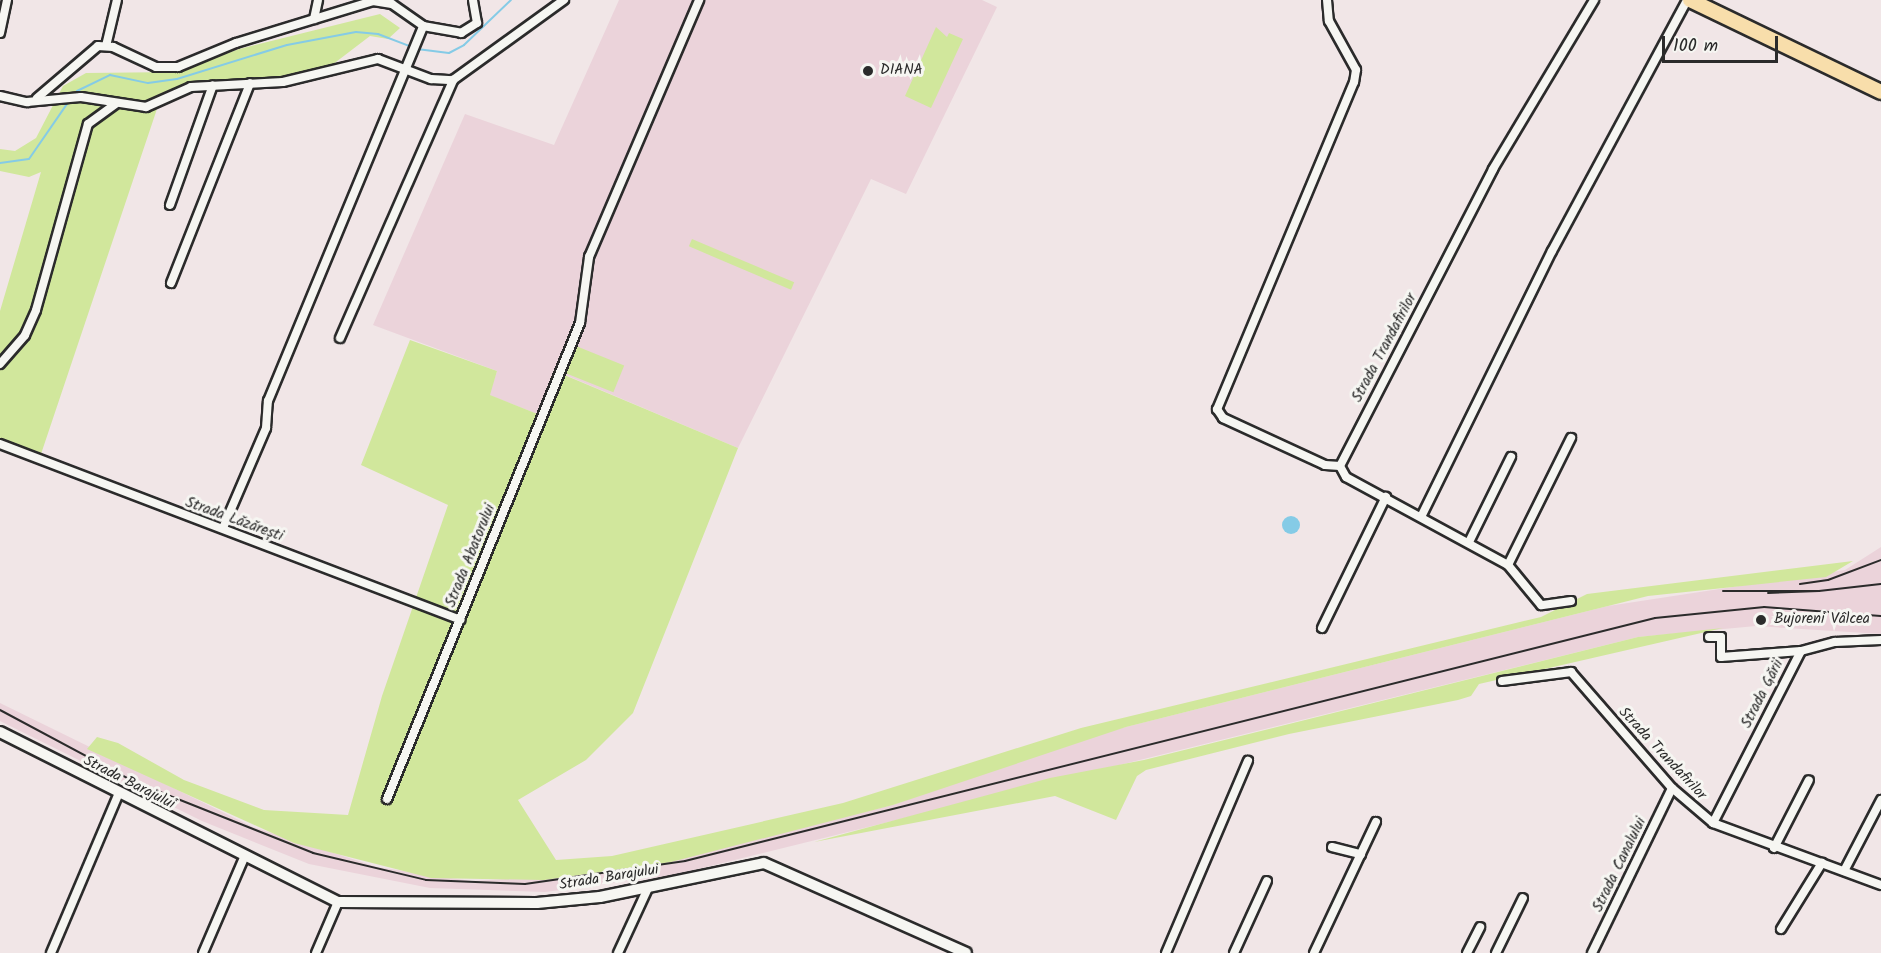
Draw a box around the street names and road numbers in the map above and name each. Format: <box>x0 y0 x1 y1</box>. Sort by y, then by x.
street label: Strada Trandafirilor <box>1349 290 1421 406</box>
street label: Strada Lăzărești <box>183 494 285 546</box>
street label: Strada Abatorului <box>442 502 500 610</box>
street label: Strada Gării <box>1738 657 1788 731</box>
street label: Strada Trandafirilor <box>1614 704 1710 804</box>
street label: Strada Barajului <box>80 752 178 814</box>
street label: Strada Canalului <box>1589 815 1651 915</box>
street label: Strada Barajului <box>558 861 660 895</box>

